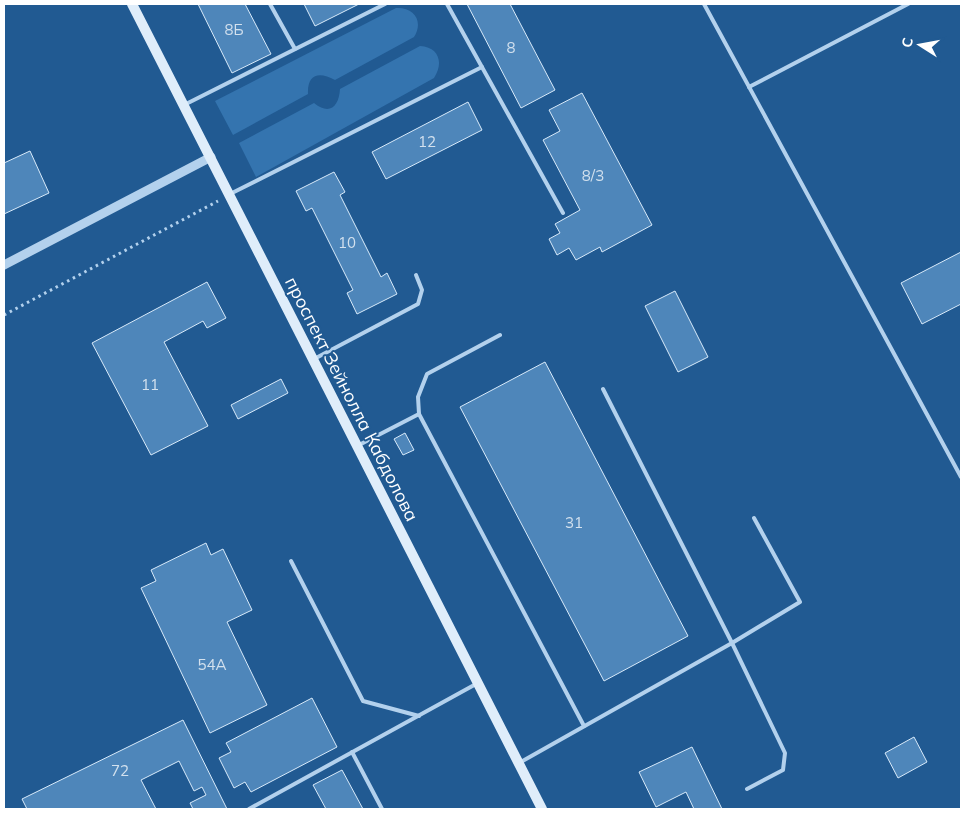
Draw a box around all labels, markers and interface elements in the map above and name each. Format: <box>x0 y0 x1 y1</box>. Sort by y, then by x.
house number: 8Б <box>224 20 244 39</box>
north arrow <box>895 20 945 70</box>
text: С <box>897 36 917 49</box>
house number: 8 <box>506 38 516 57</box>
house number: 12 <box>418 132 436 151</box>
house number: 8/3 <box>582 166 604 185</box>
house number: 10 <box>338 233 356 252</box>
street label: проспект Зейнолла Кабдолова <box>280 273 424 525</box>
house number: 11 <box>141 375 159 394</box>
house number: 31 <box>565 513 583 532</box>
house number: 54А <box>197 655 227 674</box>
house number: 72 <box>111 761 129 780</box>

